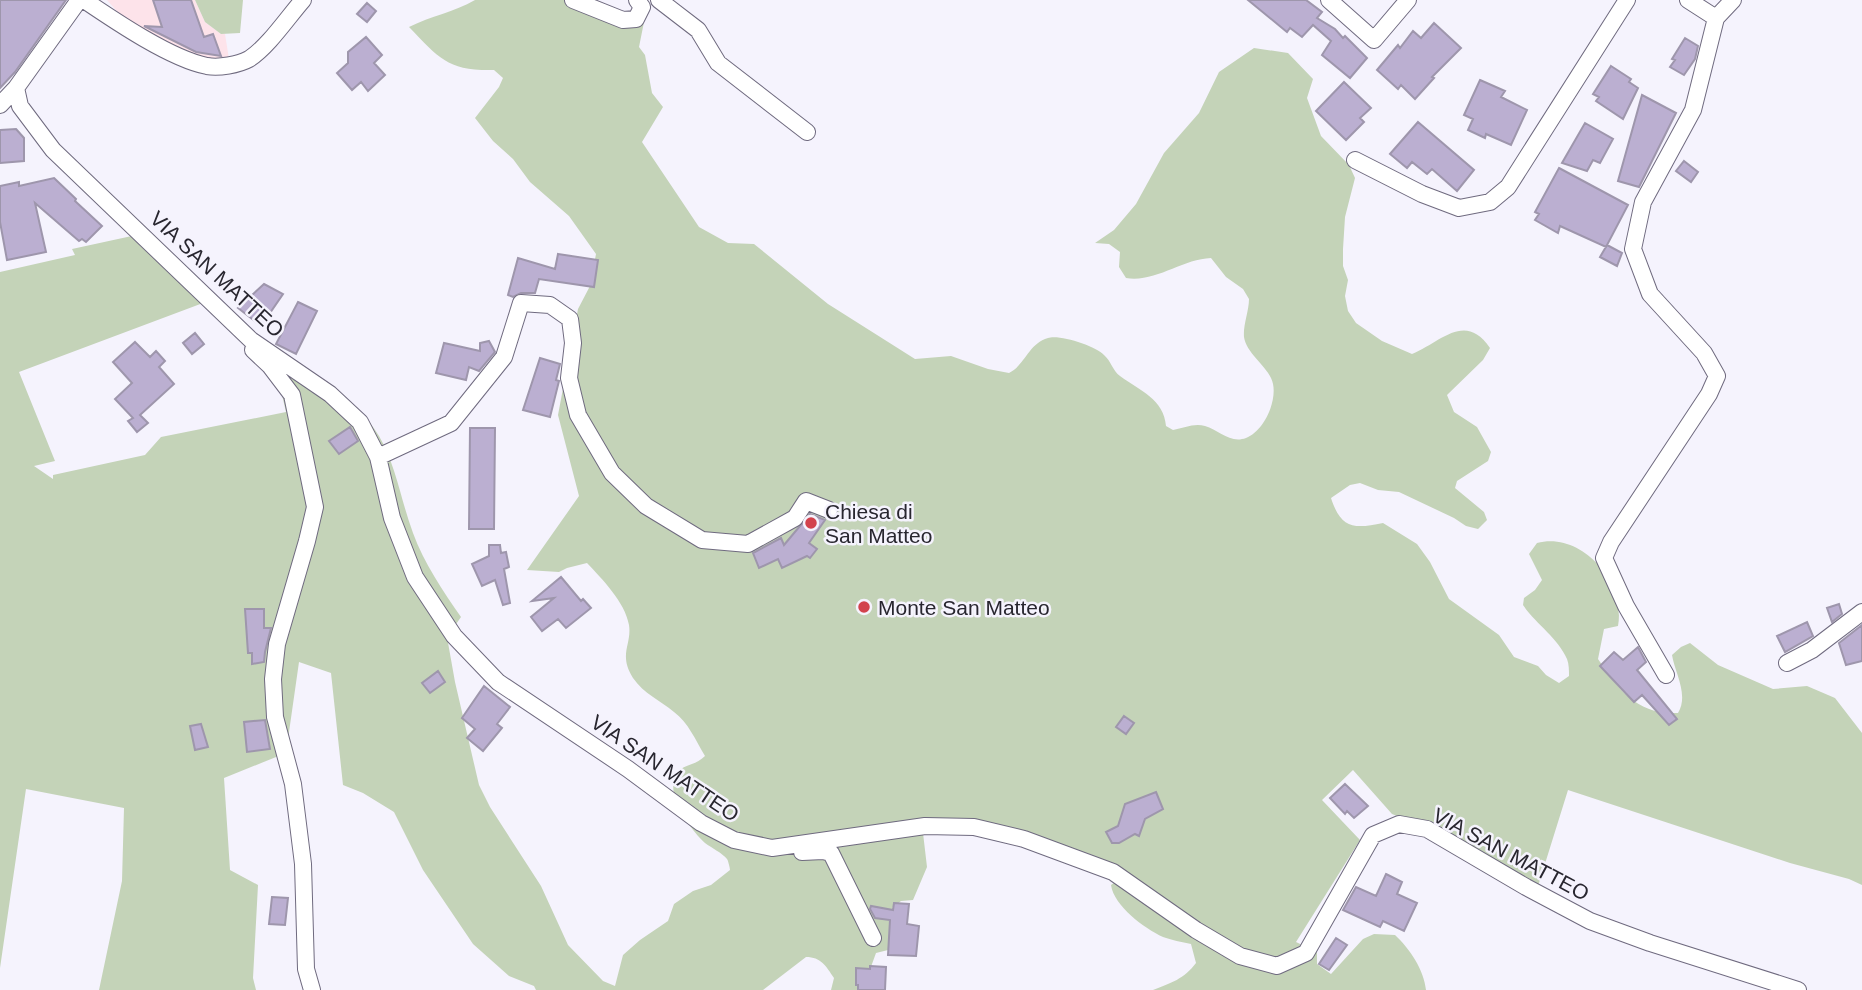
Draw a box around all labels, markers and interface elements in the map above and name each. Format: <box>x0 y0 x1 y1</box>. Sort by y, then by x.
street label: VIA SAN MATTEO <box>146 206 288 342</box>
place label: Chiesa di San Matteo <box>825 500 932 547</box>
marker: Chiesa di San Matteo <box>803 515 819 531</box>
place label: Monte San Matteo <box>878 596 1050 619</box>
marker: Monte San Matteo <box>856 599 872 615</box>
street label: VIA SAN MATTEO <box>587 710 743 826</box>
street label: VIA SAN MATTEO <box>1429 803 1593 905</box>

